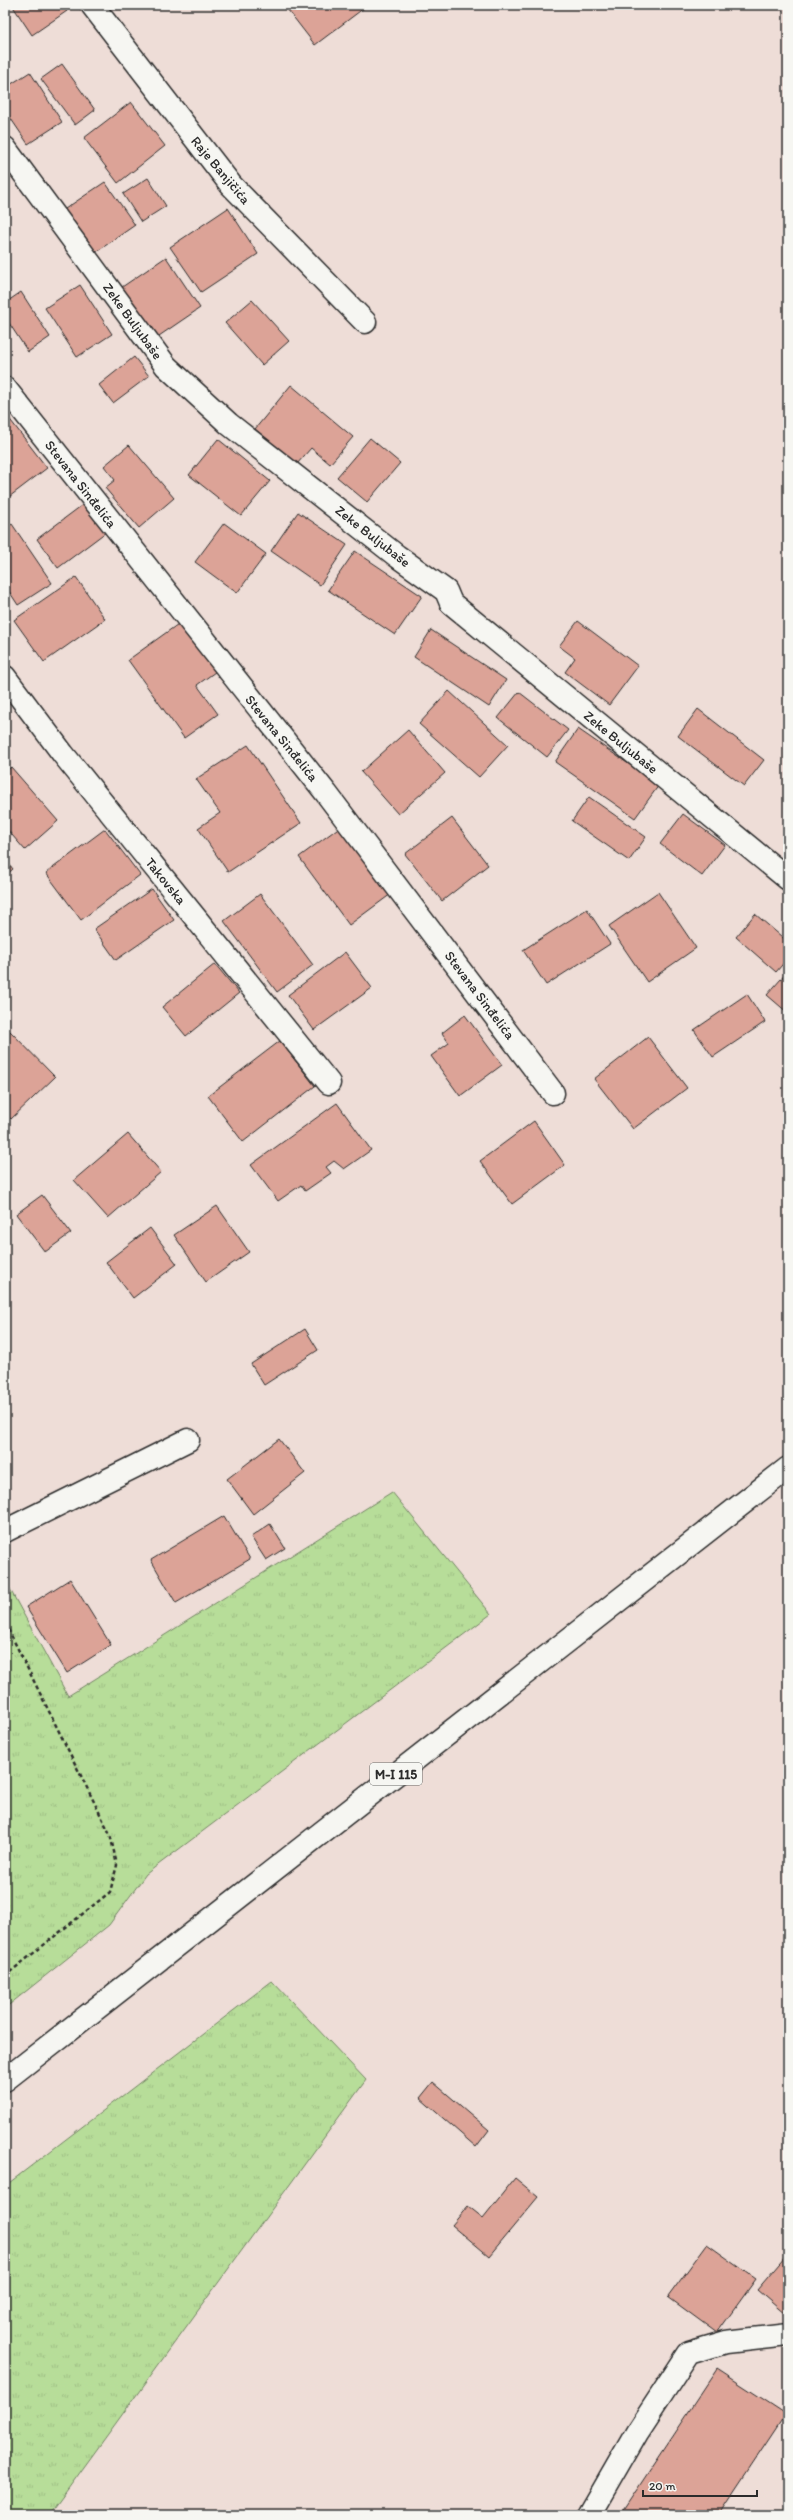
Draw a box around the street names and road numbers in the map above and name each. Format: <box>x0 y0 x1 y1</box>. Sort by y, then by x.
street label: Raje Banjičića <box>187 133 254 208</box>
street label: Zeke Buljubaše <box>99 280 166 363</box>
street label: Stevana Sinđelića <box>41 437 121 532</box>
street label: Zeke Buljubaše <box>332 502 414 571</box>
street label: Stevana Sinđelića <box>241 692 322 786</box>
street label: Zeke Buljubaše <box>580 707 661 778</box>
street label: Takovska <box>142 854 190 909</box>
street label: Stevana Sinđelića <box>441 948 519 1044</box>
road number: M-I 115 <box>370 1763 422 1785</box>

